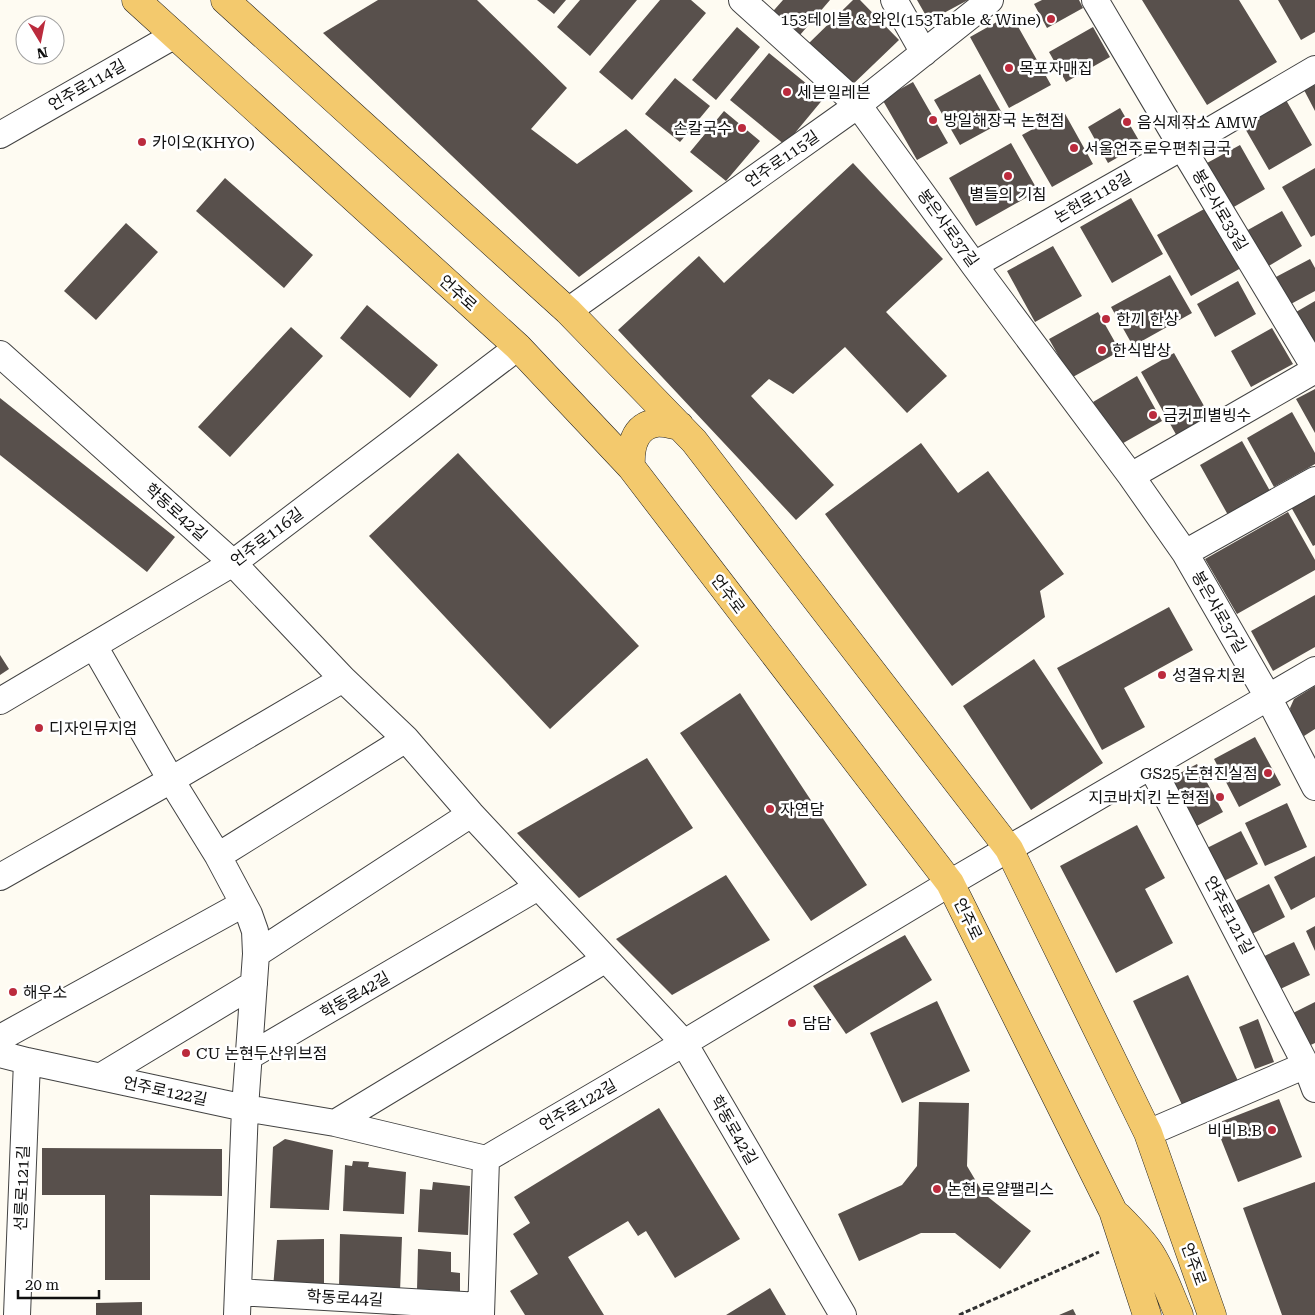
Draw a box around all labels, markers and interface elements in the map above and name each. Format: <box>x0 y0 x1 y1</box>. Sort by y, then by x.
place label: 153테이블 & 와인(153Table & Wine) <box>780 10 1041 29</box>
marker: 153테이블 & 와인(153Table & Wine) <box>1045 13 1057 25</box>
north arrow <box>15 15 65 65</box>
text: N <box>35 44 49 62</box>
street label: 언주로114길 <box>45 55 129 115</box>
place label: 목포자매집 <box>1019 59 1093 78</box>
marker: 목포자매집 <box>1003 62 1015 74</box>
place label: 세븐일레븐 <box>797 83 871 102</box>
marker: 세븐일레븐 <box>781 86 793 98</box>
place label: 방일해장국 논현점 <box>943 111 1065 130</box>
place label: 음식제작소 AMW <box>1137 113 1258 132</box>
marker: 방일해장국 논현점 <box>927 114 939 126</box>
marker: 음식제작소 AMW <box>1121 116 1133 128</box>
place label: 손칼국수 <box>673 119 732 138</box>
marker: 손칼국수 <box>736 122 748 134</box>
street label: 언주로115길 <box>741 127 823 191</box>
place label: 카이오(KHYO) <box>152 133 255 152</box>
marker: 카이오(KHYO) <box>136 136 148 148</box>
place label: 서울언주로우편취급국 <box>1084 139 1231 158</box>
marker: 서울언주로우편취급국 <box>1068 142 1080 154</box>
street label: 봉은사로33길 <box>1188 166 1252 254</box>
street label: 논현로118길 <box>1051 167 1135 227</box>
marker: 별들의 기침 <box>1002 170 1014 182</box>
street label: 봉은사로37길 <box>913 185 983 271</box>
place label: 별들의 기침 <box>969 185 1047 204</box>
street label: 언주로 <box>435 271 481 315</box>
place label: 한끼 한상 <box>1116 310 1179 329</box>
marker: 한끼 한상 <box>1100 313 1112 325</box>
place label: 한식밥상 <box>1112 341 1171 360</box>
marker: 한식밥상 <box>1096 344 1108 356</box>
place label: 금커피별빙수 <box>1163 406 1251 425</box>
marker: 금커피별빙수 <box>1147 409 1159 421</box>
street label: 학동로42길 <box>141 479 211 545</box>
street label: 언주로116길 <box>227 504 307 570</box>
street label: 봉은사로37길 <box>1188 568 1250 656</box>
street label: 언주로 <box>707 571 749 618</box>
place label: 성결유치원 <box>1172 666 1246 685</box>
marker: 성결유치원 <box>1156 669 1168 681</box>
place label: 디자인뮤지엄 <box>49 719 137 738</box>
marker: 디자인뮤지엄 <box>33 722 45 734</box>
place label: GS25 논현진실점 <box>1140 764 1258 783</box>
marker: GS25 논현진실점 <box>1262 767 1274 779</box>
place label: 지코바치킨 논현점 <box>1088 788 1210 807</box>
marker: 지코바치킨 논현점 <box>1214 791 1226 803</box>
place label: 자연담 <box>780 800 824 819</box>
marker: 자연담 <box>764 803 776 815</box>
street label: 언주로121길 <box>1200 873 1258 957</box>
street label: 언주로 <box>950 895 986 943</box>
street label: 학동로42길 <box>317 968 393 1022</box>
place label: 해우소 <box>23 983 67 1002</box>
marker: 해우소 <box>7 986 19 998</box>
place label: 담담 <box>802 1014 832 1033</box>
marker: 담담 <box>786 1017 798 1029</box>
place label: CU 논현두산위브점 <box>196 1044 327 1063</box>
marker: CU 논현두산위브점 <box>180 1047 192 1059</box>
street label: 언주로122길 <box>121 1073 209 1109</box>
street label: 언주로122길 <box>536 1075 620 1135</box>
street label: 학동로42길 <box>707 1092 761 1168</box>
place label: 비비B.B <box>1208 1121 1262 1140</box>
marker: 비비B.B <box>1266 1124 1278 1136</box>
street label: 선릉로121길 <box>11 1145 33 1231</box>
place label: 논현 로얄팰리스 <box>947 1180 1054 1199</box>
marker: 논현 로얄팰리스 <box>931 1183 943 1195</box>
street label: 언주로 <box>1178 1240 1211 1288</box>
scale bar <box>18 1268 99 1300</box>
text: 20 m <box>25 1276 60 1294</box>
street label: 학동로44길 <box>306 1287 384 1309</box>

